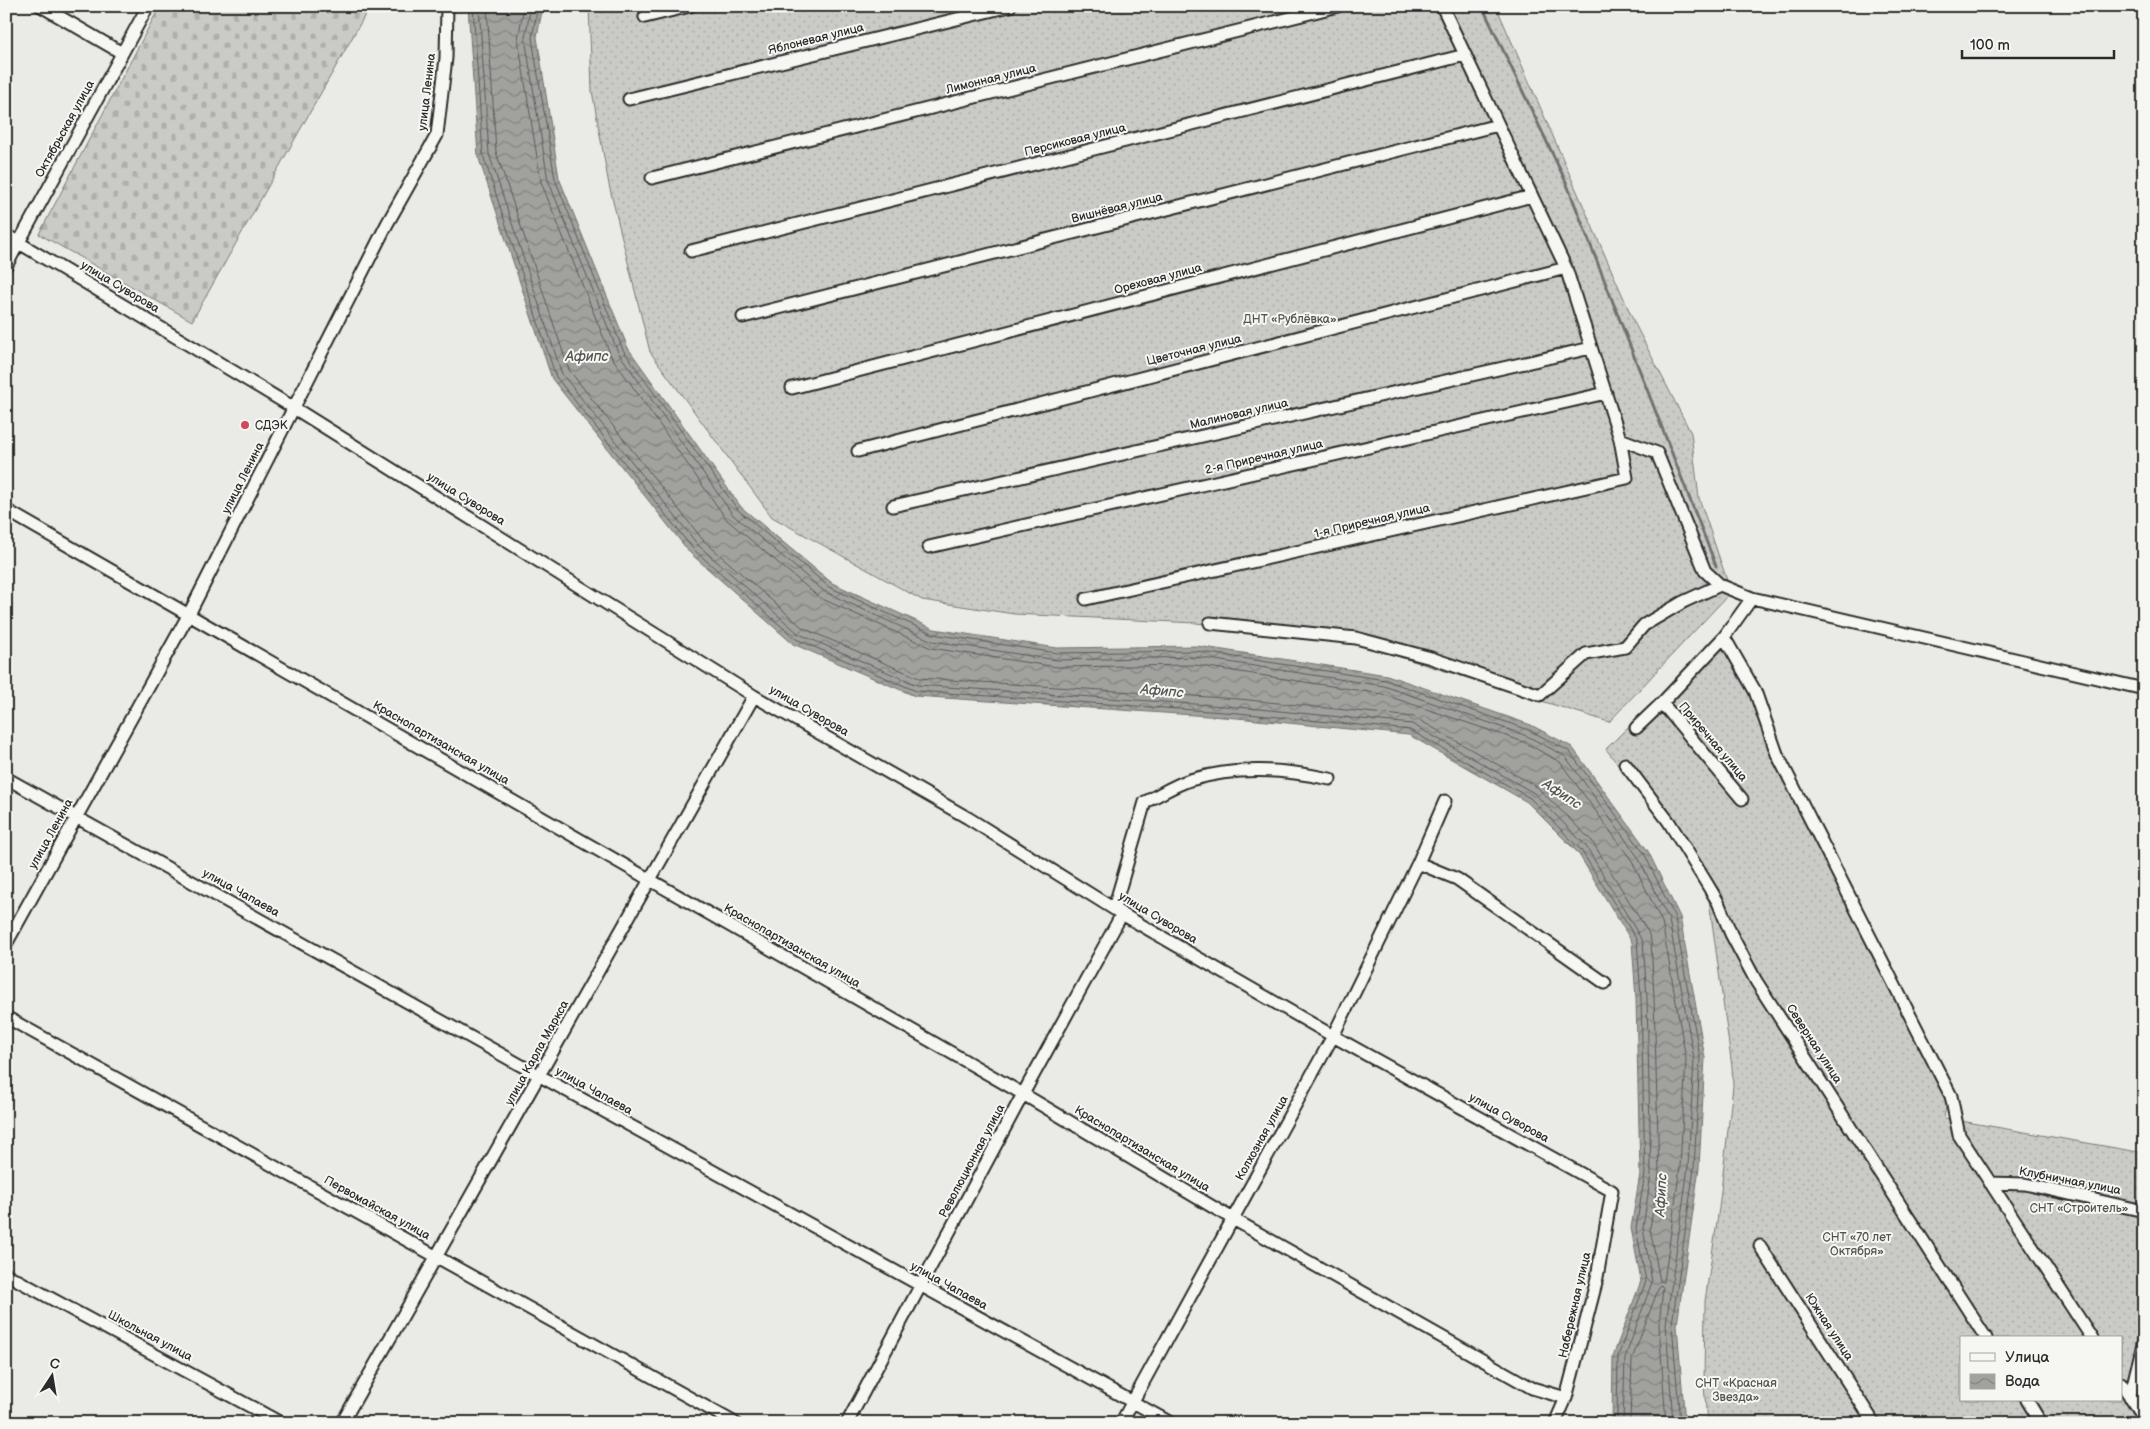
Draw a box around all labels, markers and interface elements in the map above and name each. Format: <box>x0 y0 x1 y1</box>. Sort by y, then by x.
street label: Яблоневая улица <box>767 20 865 58</box>
scale bar <box>1962 28 2115 60</box>
text: 100 m <box>1970 36 2010 55</box>
street label: улица Ленина <box>415 52 439 132</box>
street label: Лимонная улица <box>943 61 1038 98</box>
street label: Октябрьская улица <box>32 78 98 180</box>
street label: Персиковая улица <box>1023 120 1127 160</box>
street label: Вишнёвая улица <box>1070 189 1164 227</box>
street label: улица Суворова <box>78 258 162 316</box>
street label: Ореховая улица <box>1113 260 1203 298</box>
park label: ДНТ «Рублёвка» <box>1243 312 1337 327</box>
street label: Цветочная улица <box>1145 331 1243 369</box>
water label: Афипс <box>564 348 609 365</box>
street label: Малиновая улица <box>1189 395 1289 433</box>
place label: СДЭК <box>255 418 288 433</box>
marker: СДЭК <box>239 419 251 431</box>
street label: 2-я Приречная улица <box>1204 436 1324 478</box>
street label: улица Ленина <box>219 440 267 516</box>
street label: улица Суворова <box>424 469 508 529</box>
street label: 1-я Приречная улица <box>1313 500 1431 542</box>
water label: Афипс <box>1139 681 1184 701</box>
street label: улица Суворова <box>767 682 851 740</box>
street label: Краснопартизанская улица <box>370 698 512 788</box>
street label: Приречная улица <box>1675 699 1751 785</box>
water label: Афипс <box>1538 775 1585 813</box>
street label: улица Ленина <box>25 796 77 872</box>
street label: улица Чапаева <box>200 866 282 920</box>
street label: улица Суворова <box>1116 889 1200 947</box>
street label: Краснопартизанская улица <box>721 901 863 991</box>
street label: улица Карла Маркса <box>502 998 572 1108</box>
street label: Северная улица <box>1783 1002 1845 1086</box>
street label: улица Чапаева <box>553 1064 635 1118</box>
street label: улица Суворова <box>1466 1090 1552 1146</box>
street label: Колхозная улица <box>1232 1093 1292 1183</box>
street label: Революционная улица <box>936 1102 1008 1220</box>
street label: Краснопартизанская улица <box>1072 1103 1212 1195</box>
street label: Клубничная улица <box>2018 1164 2122 1198</box>
street label: Первомайская улица <box>321 1173 433 1243</box>
water label: Афипс <box>1651 1173 1671 1218</box>
park label: СНТ «Строитель» <box>2030 1201 2129 1216</box>
park label: СНТ «70 лет Октября» <box>1823 1230 1892 1259</box>
street label: Набережная улица <box>1556 1251 1594 1359</box>
street label: улица Чапаева <box>908 1259 990 1313</box>
street label: Южная улица <box>1802 1291 1856 1363</box>
street label: Школьная улица <box>105 1307 195 1365</box>
legend <box>1960 1336 2122 1402</box>
text: Улица <box>2005 1348 2050 1367</box>
north arrow <box>28 1352 78 1402</box>
text: С <box>48 1354 61 1373</box>
text: Вода <box>2005 1372 2040 1391</box>
park label: СНТ «Красная Звезда» <box>1695 1376 1777 1405</box>

